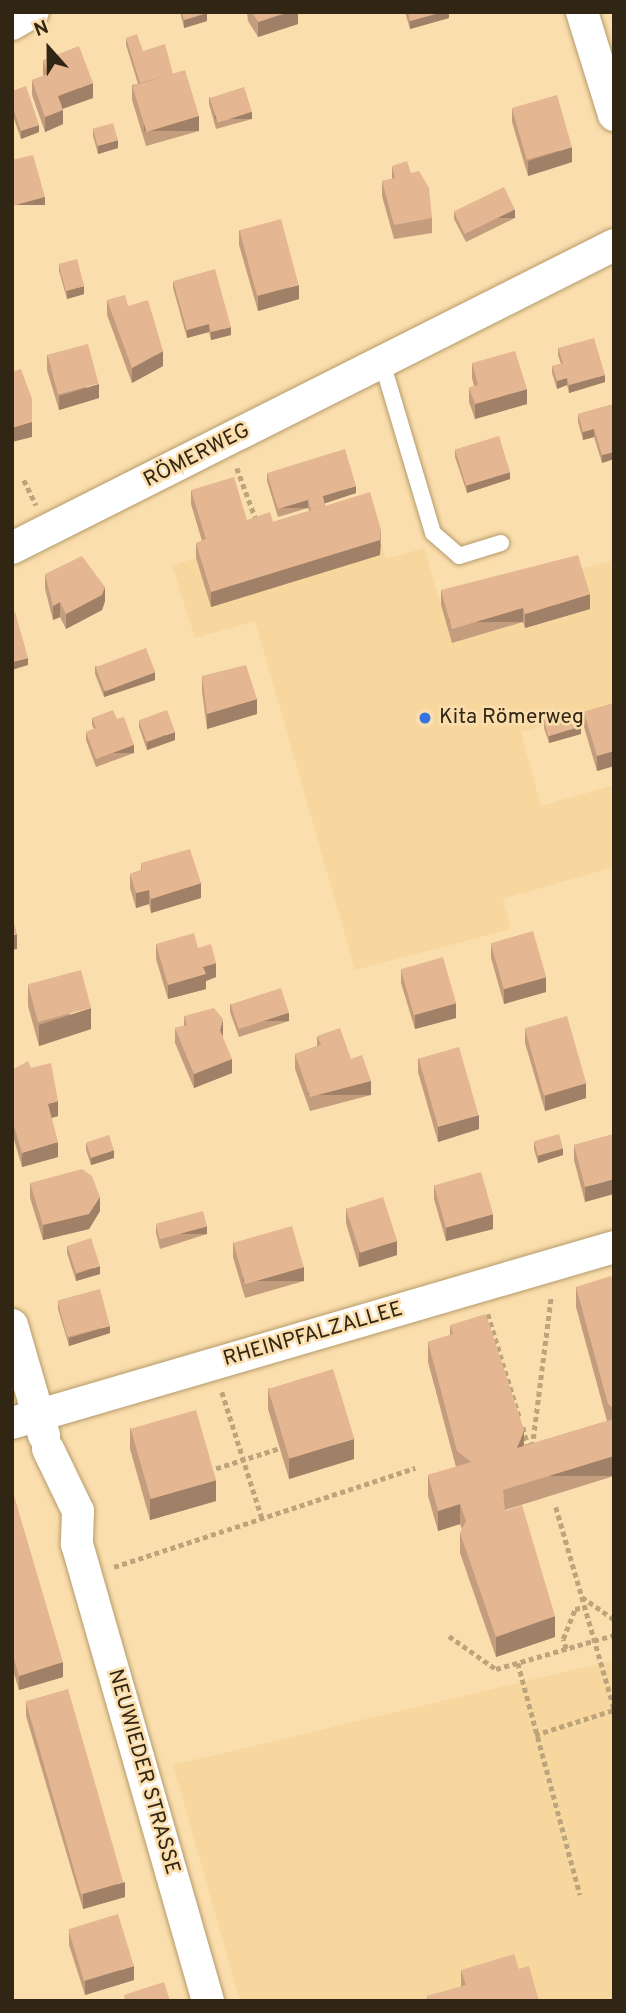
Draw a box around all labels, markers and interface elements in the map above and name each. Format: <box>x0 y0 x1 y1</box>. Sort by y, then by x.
north arrow <box>14 14 84 84</box>
text: N <box>31 16 52 43</box>
street label: RÖMERWEG <box>140 418 254 494</box>
place label: Kita Römerweg <box>439 705 584 731</box>
marker: Kita Römerweg <box>417 710 433 726</box>
street label: RHEINPFALZALLEE <box>220 1297 406 1373</box>
street label: NEUWIEDER STRASSE <box>102 1666 184 1878</box>

